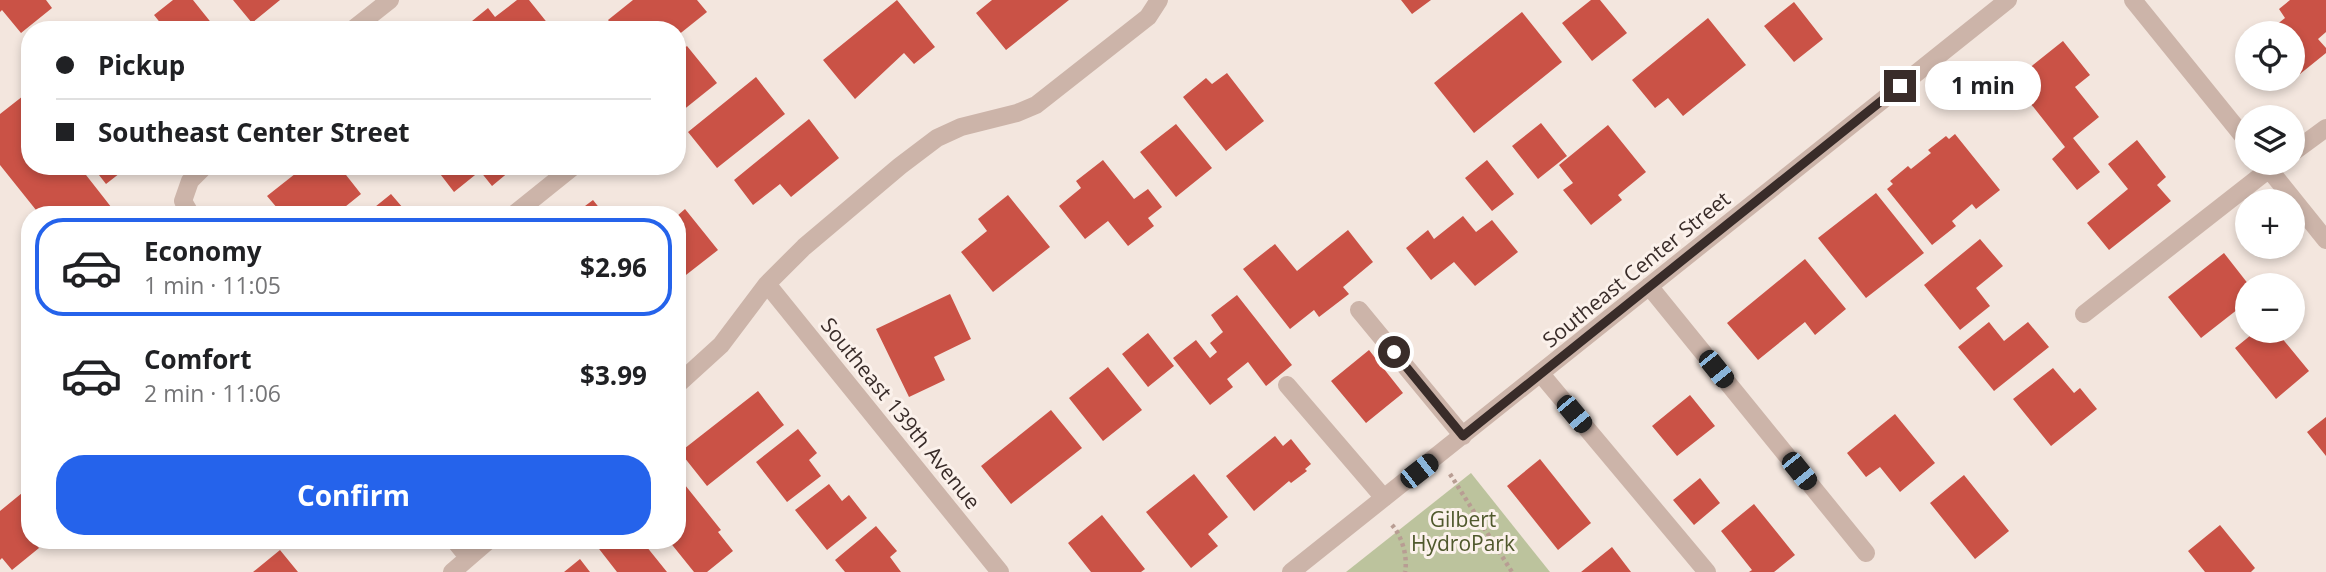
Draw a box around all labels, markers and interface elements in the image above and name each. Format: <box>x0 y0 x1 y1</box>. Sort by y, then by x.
map controls <box>2235 21 2305 343</box>
button: locate <box>2235 21 2305 91</box>
text: Pickup <box>98 47 185 83</box>
callout: 1 min <box>1924 62 2040 110</box>
text: 1 min <box>1951 69 2015 101</box>
route end <box>1884 70 1916 102</box>
button: layers <box>2235 105 2305 175</box>
text: Southeast Center Street <box>98 114 410 150</box>
street label: Southeast Center Street <box>1536 185 1736 353</box>
button: + <box>2235 189 2305 259</box>
text: Economy <box>144 233 262 269</box>
icon: car <box>60 236 123 299</box>
text: $2.96 <box>580 249 647 285</box>
text: 1 min · 11:05 <box>144 269 281 301</box>
button: − <box>2235 273 2305 343</box>
street label: Southeast 139th Avenue <box>815 311 987 515</box>
route start <box>1378 336 1410 368</box>
text: Comfort <box>144 341 251 377</box>
icon: car <box>60 344 123 407</box>
car <box>1695 346 1738 392</box>
text: $3.99 <box>580 357 647 393</box>
text: 2 min · 11:06 <box>144 377 281 409</box>
car <box>1553 391 1596 437</box>
car <box>1778 448 1821 494</box>
car <box>1396 450 1443 492</box>
button: Confirm <box>56 455 651 535</box>
park label: Gilbert HydroPark <box>1411 505 1515 557</box>

